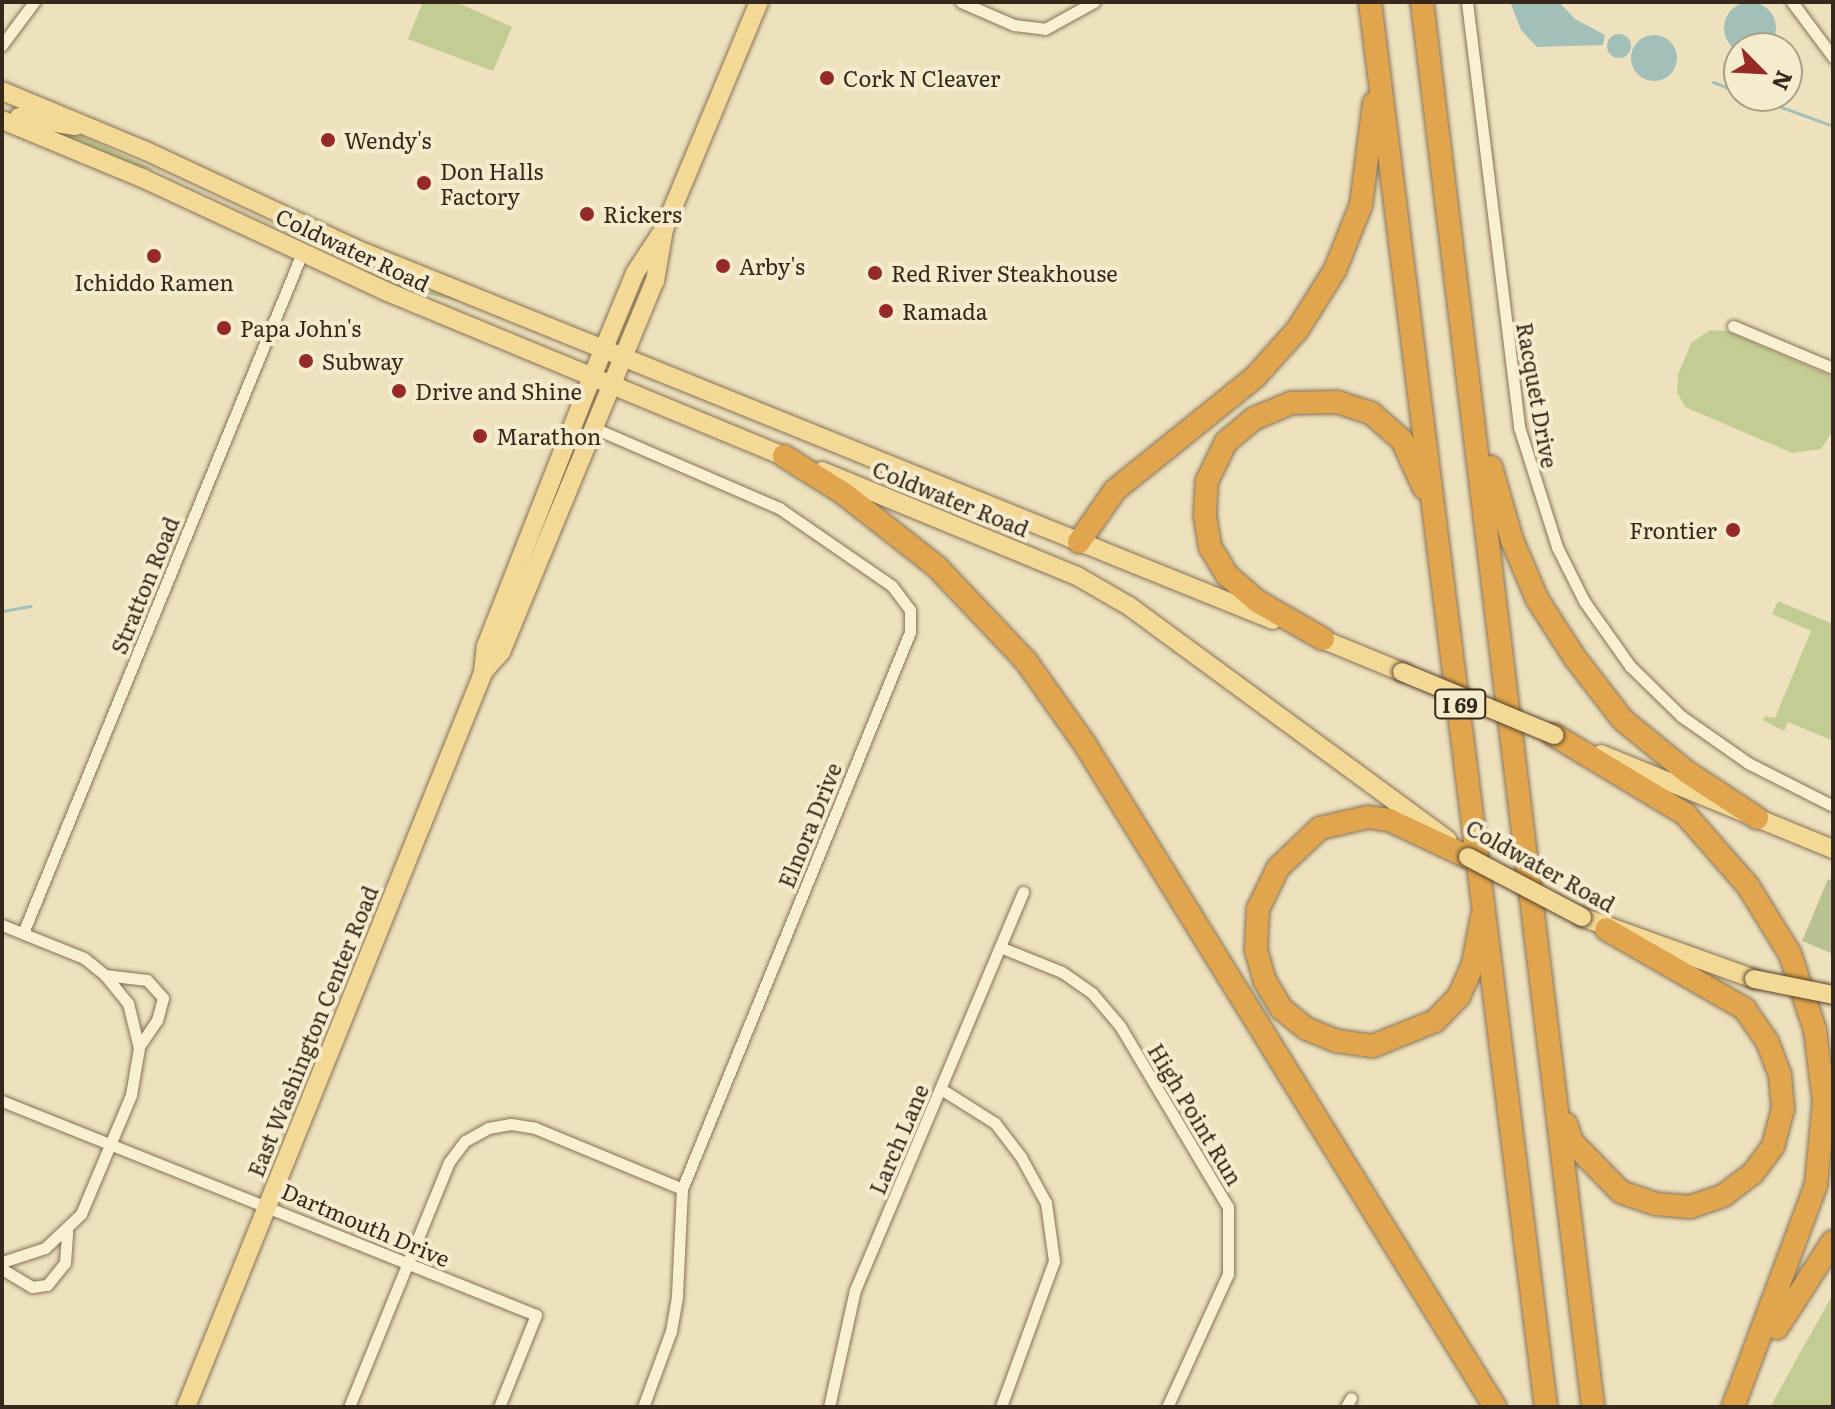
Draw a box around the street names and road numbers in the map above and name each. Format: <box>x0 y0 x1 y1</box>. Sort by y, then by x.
street label: Coldwater Road <box>272 202 434 296</box>
street label: Racquet Drive <box>1512 320 1564 470</box>
street label: Coldwater Road <box>869 455 1033 541</box>
street label: Stratton Road <box>104 513 184 657</box>
road number: I 69 <box>1434 688 1486 720</box>
street label: Elnora Drive <box>772 759 846 891</box>
street label: Coldwater Road <box>1462 813 1620 917</box>
street label: East Washington Center Road <box>241 882 383 1180</box>
street label: High Point Run <box>1143 1038 1249 1190</box>
street label: Larch Lane <box>863 1080 933 1198</box>
street label: Dartmouth Drive <box>278 1177 454 1271</box>

